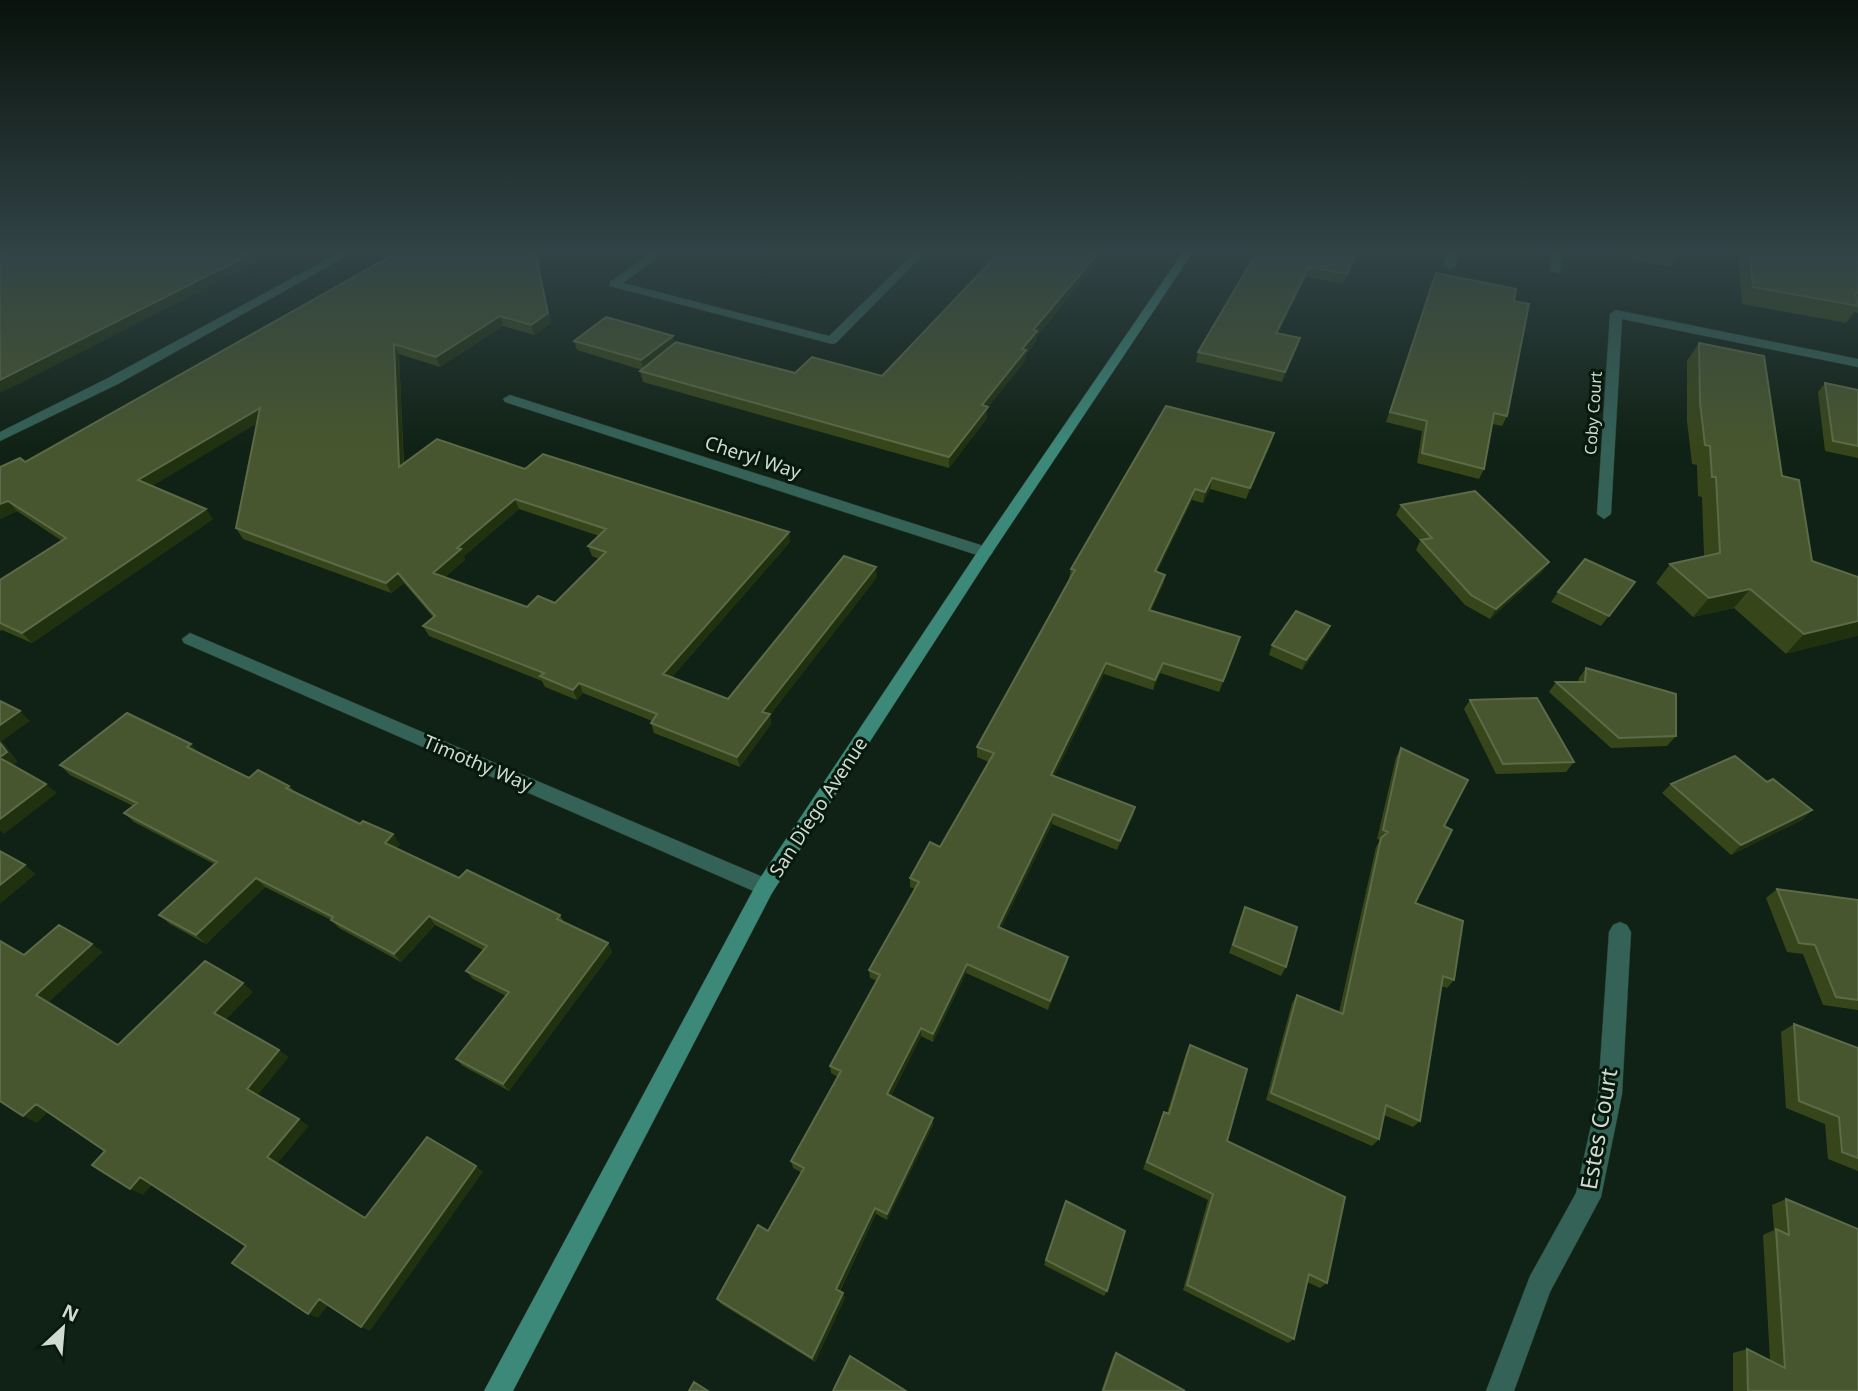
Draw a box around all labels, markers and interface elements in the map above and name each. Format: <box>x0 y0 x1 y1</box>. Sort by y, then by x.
street label: Coby Court <box>1579 370 1607 456</box>
street label: Cheryl Way <box>702 429 805 485</box>
street label: Timothy Way <box>420 728 537 798</box>
street label: San Diego Avenue <box>763 732 873 882</box>
street label: Estes Court <box>1572 1066 1624 1192</box>
north arrow <box>28 1293 98 1363</box>
text: N <box>58 1298 83 1328</box>

